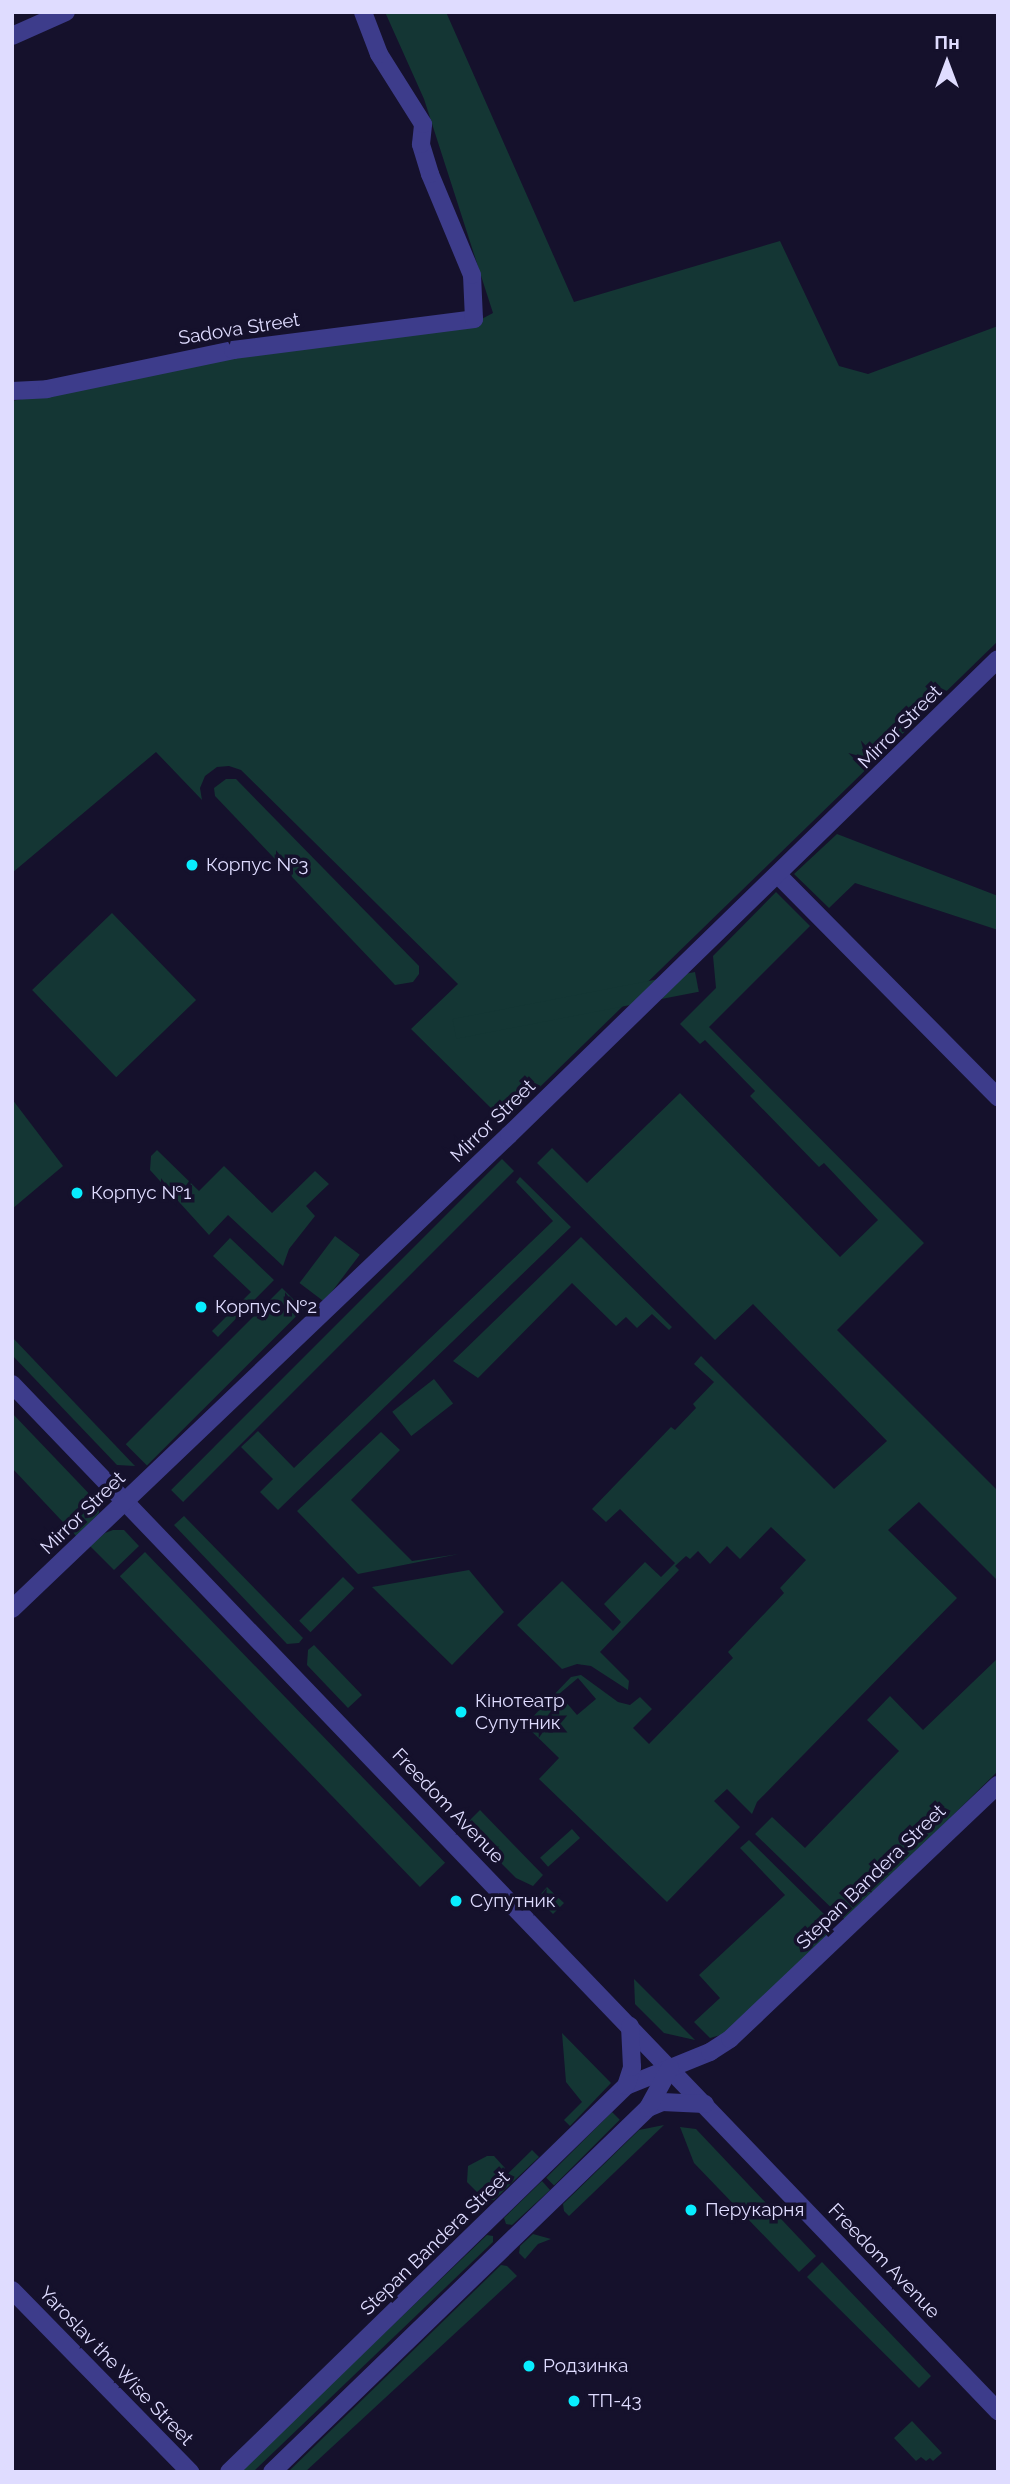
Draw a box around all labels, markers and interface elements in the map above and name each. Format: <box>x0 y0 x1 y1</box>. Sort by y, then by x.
north arrow <box>912 28 982 98</box>
text: Пн <box>934 31 960 53</box>
street label: Sadova Street <box>177 308 301 350</box>
street label: Mirror Street <box>853 680 947 774</box>
place label: Корпус №3 <box>206 854 308 876</box>
marker: Корпус №3 <box>184 857 200 873</box>
street label: Mirror Street <box>446 1075 540 1167</box>
place label: Корпус №1 <box>91 1182 191 1204</box>
marker: Корпус №1 <box>69 1185 85 1201</box>
place label: Корпус №2 <box>215 1296 317 1318</box>
marker: Корпус №2 <box>193 1299 209 1315</box>
street label: Mirror Street <box>36 1467 130 1559</box>
place label: Кінотеатр Супутник <box>475 1690 565 1734</box>
marker: Кінотеатр Супутник <box>453 1704 469 1720</box>
street label: Freedom Avenue <box>387 1744 509 1868</box>
street label: Stepan Bandera Street <box>792 1800 950 1954</box>
place label: Супутник <box>470 1890 556 1912</box>
marker: Супутник <box>448 1893 464 1909</box>
street label: Stepan Bandera Street <box>356 2166 514 2320</box>
place label: Перукарня <box>705 2199 804 2221</box>
street label: Freedom Avenue <box>823 2199 945 2323</box>
marker: Перукарня <box>683 2202 699 2218</box>
street label: Yaroslav the Wise Street <box>34 2281 198 2451</box>
place label: Родзинка <box>543 2355 628 2377</box>
marker: Родзинка <box>521 2358 537 2374</box>
place label: ТП-43 <box>588 2390 642 2412</box>
marker: ТП-43 <box>566 2393 582 2409</box>

